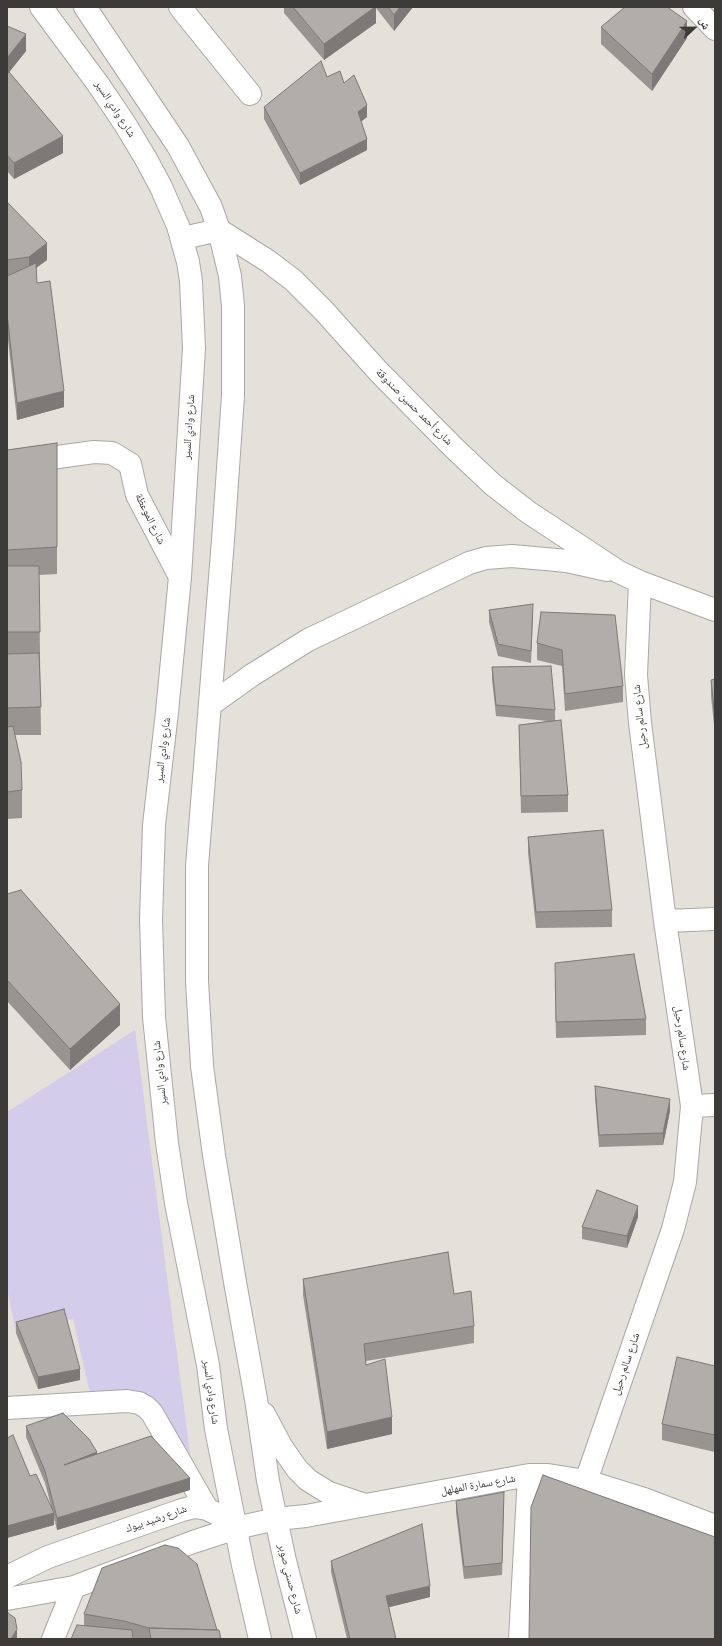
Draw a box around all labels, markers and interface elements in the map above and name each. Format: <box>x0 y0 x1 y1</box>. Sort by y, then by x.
north arrow <box>674 8 714 48</box>
text: ش <box>696 15 715 32</box>
street label: شارع وادي السير <box>92 78 138 140</box>
street label: شارع أحمد حسين صندوقة <box>373 366 455 448</box>
street label: شارع وادي السير <box>180 394 198 460</box>
street label: شارع الموعظة <box>132 491 168 547</box>
street label: شارع سالم رحيل <box>630 684 650 750</box>
street label: شارع وادي السير <box>152 717 174 783</box>
street label: شارع سالم رحيل <box>671 1005 693 1071</box>
street label: شارع وادي السير <box>150 1040 170 1106</box>
street label: شارع سالم رحيل <box>609 1331 643 1397</box>
street label: شارع وادي السير <box>200 1359 222 1425</box>
street label: شارع سمارة المهلهل <box>440 1472 516 1498</box>
street label: شارع رشيد بيوك <box>123 1502 189 1536</box>
street label: شارع حسني صوبر <box>275 1543 305 1615</box>

